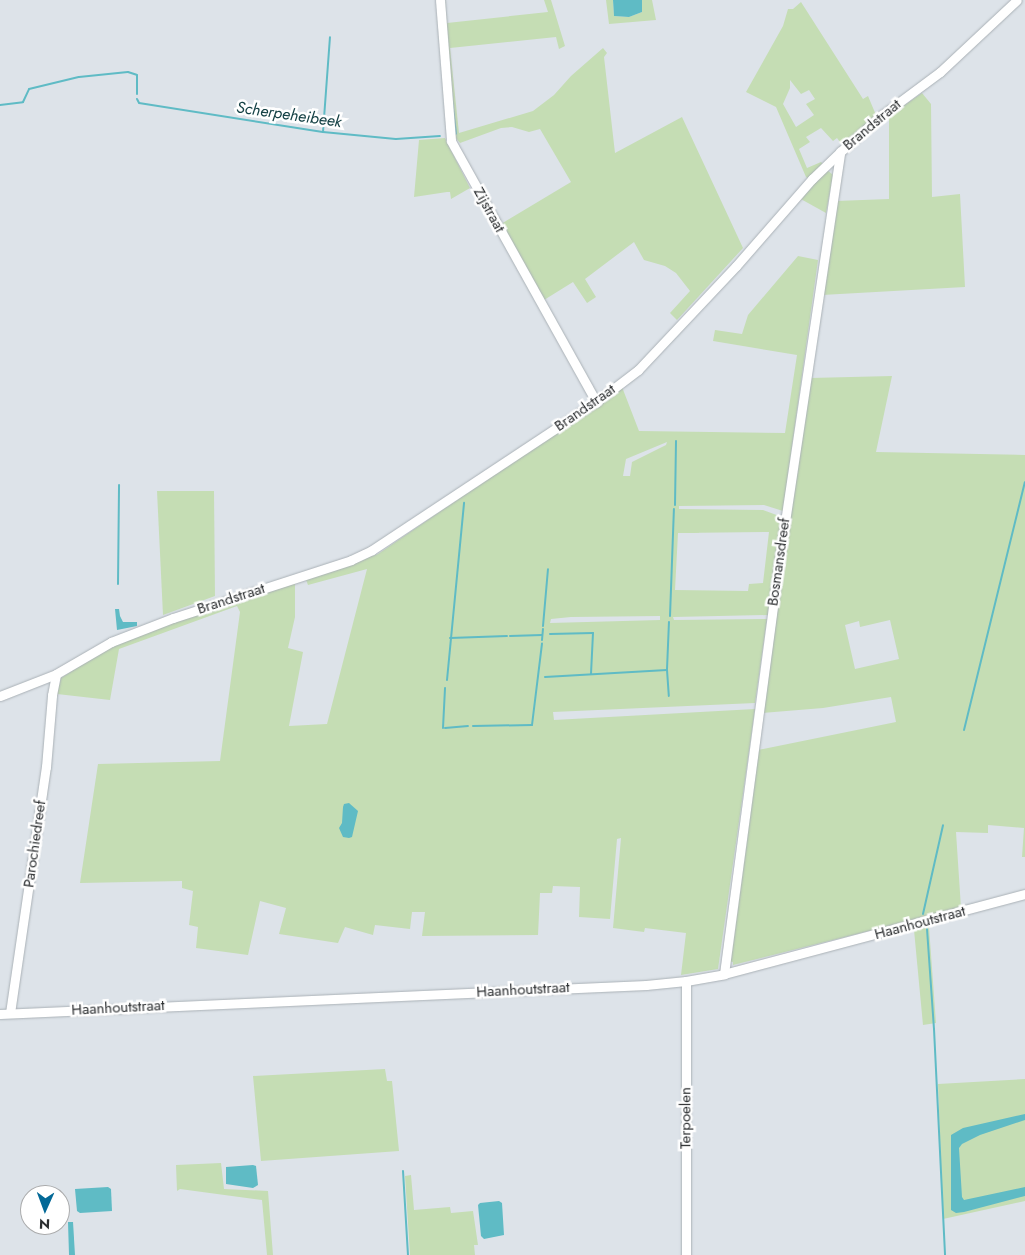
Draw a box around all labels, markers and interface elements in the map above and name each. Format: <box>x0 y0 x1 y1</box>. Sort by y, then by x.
street label: Brandstraat <box>839 96 905 154</box>
water label: Scherpeheibeek <box>235 98 343 132</box>
street label: Zijstraat <box>469 184 509 236</box>
street label: Brandstraat <box>551 381 619 435</box>
street label: Bosmansdreef <box>764 517 794 607</box>
street label: Brandstraat <box>195 580 267 618</box>
street label: Parochiedreef <box>20 799 50 889</box>
street label: Haanhoutstraat <box>873 902 967 944</box>
street label: Haanhoutstraat <box>476 979 570 1001</box>
street label: Haanhoutstraat <box>71 997 165 1019</box>
street label: Terpoelen <box>677 1087 695 1149</box>
north arrow <box>20 1185 70 1235</box>
text: N <box>39 1214 50 1234</box>

